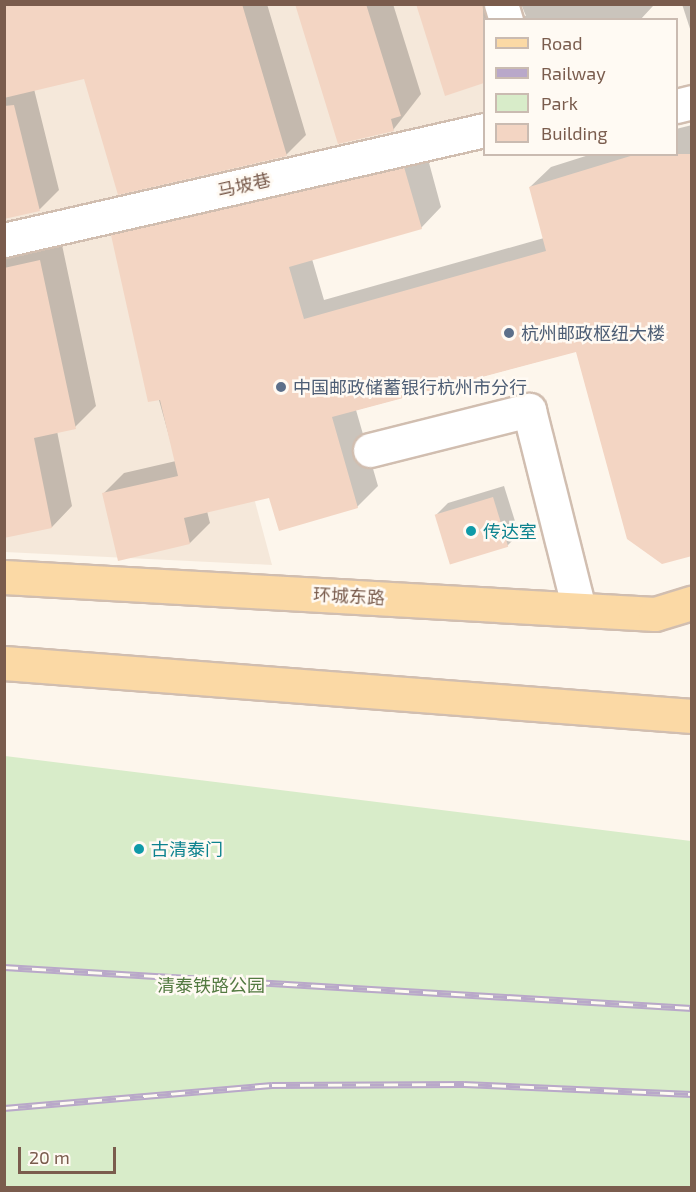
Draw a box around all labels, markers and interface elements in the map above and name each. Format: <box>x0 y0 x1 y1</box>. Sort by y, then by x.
legend <box>483 18 678 156</box>
text: Road <box>541 32 582 54</box>
text: Railway <box>541 62 606 84</box>
text: Park <box>541 92 578 114</box>
text: Building <box>541 122 608 144</box>
street label: 马坡巷 <box>215 168 273 202</box>
place label: 杭州邮政枢纽大楼 <box>521 322 665 344</box>
marker: 杭州邮政枢纽大楼 <box>502 326 516 340</box>
place label: 中国邮政储蓄银行杭州市分行 <box>293 376 527 398</box>
marker: 中国邮政储蓄银行杭州市分行 <box>274 380 288 394</box>
place label: 传达室 <box>483 520 537 542</box>
marker: 传达室 <box>464 524 478 538</box>
street label: 环城东路 <box>312 583 386 609</box>
place label: 古清泰门 <box>151 838 223 860</box>
marker: 古清泰门 <box>132 842 146 856</box>
park label: 清泰铁路公园 <box>157 974 265 996</box>
scale bar <box>21 1135 118 1173</box>
text: 20 m <box>29 1146 70 1168</box>

